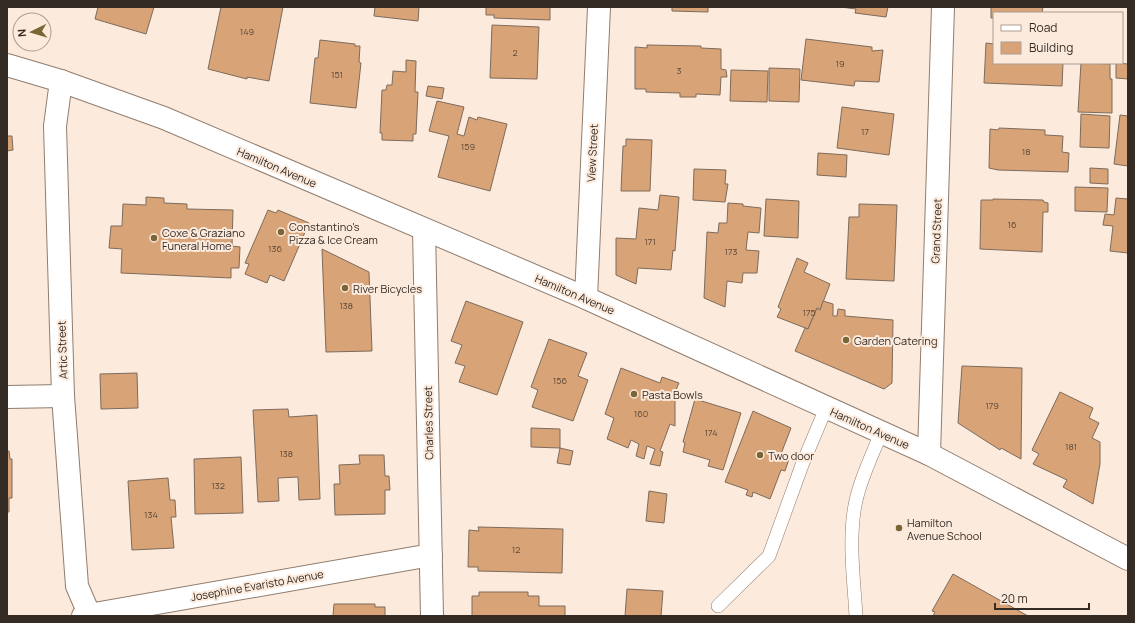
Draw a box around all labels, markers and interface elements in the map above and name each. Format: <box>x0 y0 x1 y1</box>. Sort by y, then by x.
north arrow <box>12 12 52 52</box>
legend <box>993 12 1123 64</box>
text: Road <box>1029 19 1057 36</box>
house number: 149 <box>240 25 254 38</box>
text: N <box>14 28 29 38</box>
text: Building <box>1029 39 1073 56</box>
house number: 2 <box>512 46 518 59</box>
house number: 19 <box>835 57 845 70</box>
house number: 3 <box>677 64 682 77</box>
house number: 151 <box>331 68 343 81</box>
street label: View Street <box>583 124 601 182</box>
house number: 17 <box>861 125 869 138</box>
house number: 159 <box>461 140 475 153</box>
street label: Hamilton Avenue <box>235 143 320 191</box>
house number: 18 <box>1022 145 1030 158</box>
street label: Grand Street <box>927 198 945 264</box>
house number: 16 <box>1007 218 1017 231</box>
place label: Constantino's Pizza & Ice Cream <box>289 219 378 247</box>
place label: Coxe & Graziano Funeral Home <box>162 225 245 253</box>
marker: Constantino's Pizza & Ice Cream <box>276 227 286 237</box>
marker: Coxe & Graziano Funeral Home <box>149 233 159 243</box>
house number: 171 <box>644 235 656 248</box>
house number: 136 <box>268 242 282 255</box>
house number: 173 <box>724 245 738 258</box>
street label: Hamilton Avenue <box>533 270 618 318</box>
place label: River Bicycles <box>353 281 422 296</box>
marker: River Bicycles <box>340 283 350 293</box>
house number: 138 <box>339 299 353 312</box>
house number: 175 <box>802 306 816 319</box>
street label: Artic Street <box>53 320 71 380</box>
place label: Garden Catering <box>854 333 937 348</box>
marker: Garden Catering <box>841 335 851 345</box>
house number: 156 <box>553 374 568 387</box>
street label: Charles Street <box>420 386 436 460</box>
place label: Pasta Bowls <box>642 387 703 402</box>
marker: Pasta Bowls <box>629 389 639 399</box>
house number: 179 <box>985 399 999 412</box>
street label: Hamilton Avenue <box>828 404 912 452</box>
house number: 160 <box>634 407 648 420</box>
house number: 174 <box>705 426 717 439</box>
house number: 181 <box>1065 440 1077 453</box>
house number: 138 <box>279 447 293 460</box>
place label: Two door <box>768 448 814 463</box>
marker: Two door <box>755 450 765 460</box>
house number: 132 <box>211 479 225 492</box>
house number: 134 <box>144 508 158 521</box>
place label: Hamilton Avenue School <box>907 515 982 543</box>
marker: Hamilton Avenue School <box>894 523 904 533</box>
house number: 12 <box>512 543 520 556</box>
street label: Josephine Evaristo Avenue <box>189 566 325 604</box>
scale bar <box>995 585 1089 611</box>
text: 20 m <box>1001 590 1028 607</box>

